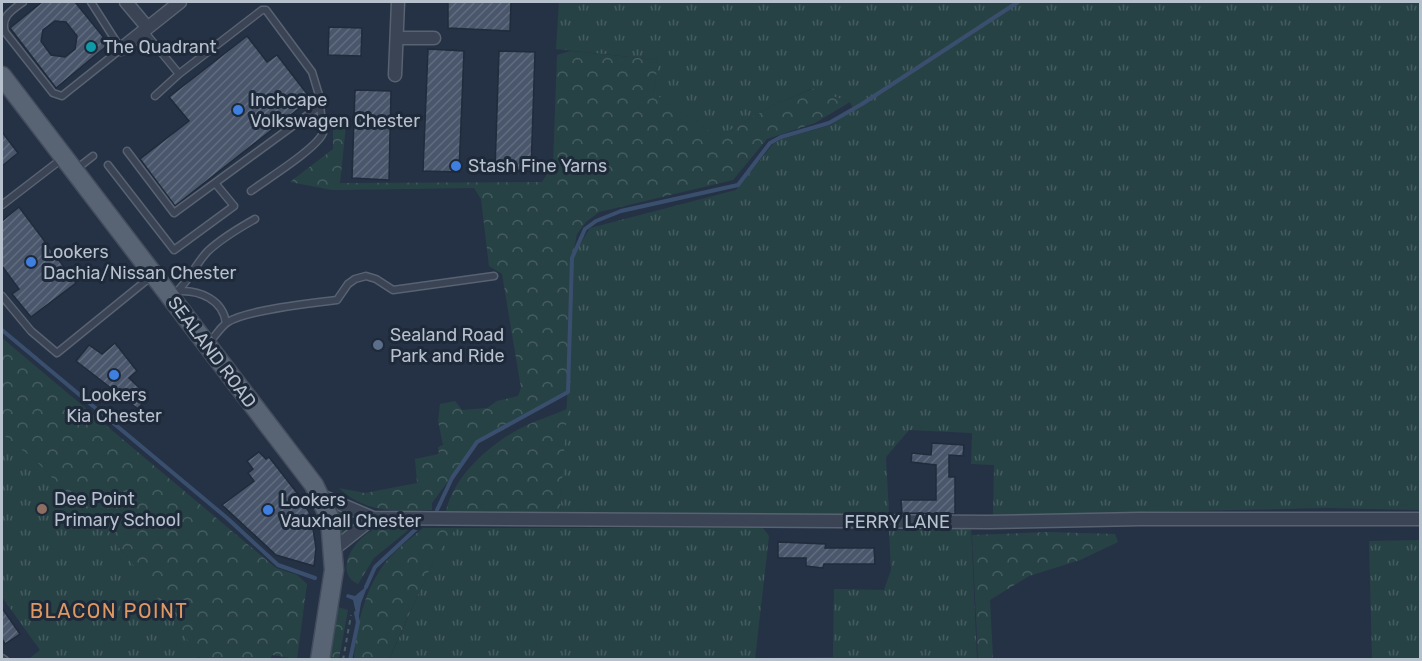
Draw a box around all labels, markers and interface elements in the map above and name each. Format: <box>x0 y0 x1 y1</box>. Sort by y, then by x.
place label: The Quadrant <box>103 36 217 58</box>
marker: The Quadrant <box>84 40 98 54</box>
place label: Inchcape Volkswagen Chester <box>250 89 420 132</box>
marker: Inchcape Volkswagen Chester <box>231 103 245 117</box>
place label: Stash Fine Yarns <box>468 155 607 177</box>
marker: Stash Fine Yarns <box>449 159 463 173</box>
place label: Lookers Dachia/Nissan Chester <box>43 241 237 284</box>
marker: Lookers Dachia/Nissan Chester <box>24 255 38 269</box>
street label: SEALAND ROAD <box>163 292 261 412</box>
place label: Sealand Road Park and Ride <box>390 324 505 367</box>
marker: Sealand Road Park and Ride <box>371 338 385 352</box>
marker: Lookers Kia Chester <box>107 368 121 382</box>
place label: Lookers Kia Chester <box>66 384 162 427</box>
place label: Dee Point Primary School <box>54 488 181 531</box>
place label: Lookers Vauxhall Chester <box>280 489 422 532</box>
marker: Dee Point Primary School <box>35 502 49 516</box>
marker: Lookers Vauxhall Chester <box>261 503 275 517</box>
street label: FERRY LANE <box>844 511 950 533</box>
district label: BLACON POINT <box>30 599 188 623</box>

